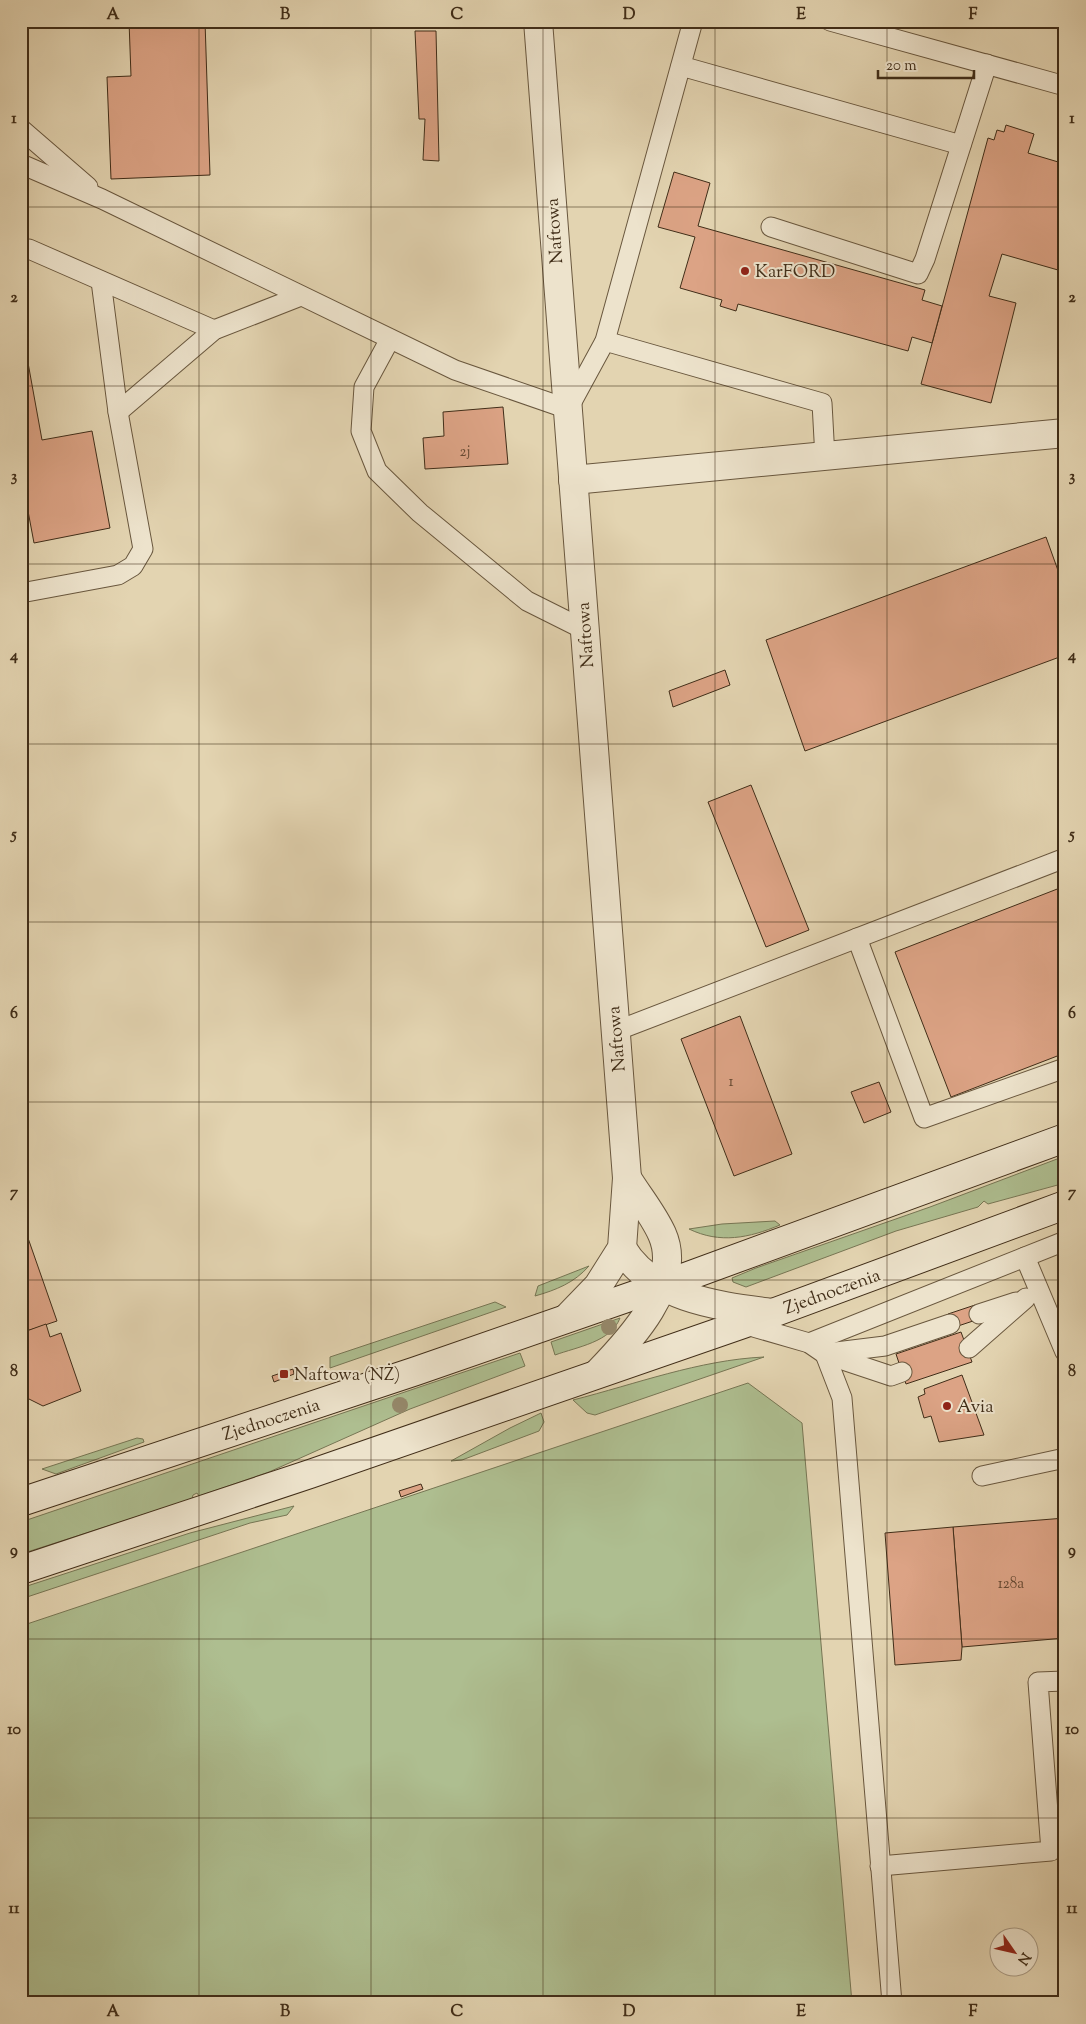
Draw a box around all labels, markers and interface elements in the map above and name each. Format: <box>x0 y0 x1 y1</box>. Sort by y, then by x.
text: A <box>107 4 120 27</box>
text: B <box>280 4 290 27</box>
text: C <box>451 4 464 27</box>
text: D <box>623 4 636 27</box>
text: E <box>796 4 806 27</box>
text: F <box>969 4 978 27</box>
scale bar <box>878 48 975 80</box>
text: 20 m <box>886 56 917 77</box>
text: 1 <box>11 108 17 131</box>
text: 1 <box>1069 108 1075 131</box>
street label: Naftowa <box>541 197 571 265</box>
place label: KarFORD <box>755 260 835 286</box>
marker: KarFORD <box>739 265 751 277</box>
text: 2 <box>10 287 18 310</box>
text: 2 <box>1068 287 1076 310</box>
house number: 2j <box>459 442 471 463</box>
text: 3 <box>11 466 18 489</box>
text: 3 <box>1069 466 1076 489</box>
street label: Naftowa <box>572 601 602 669</box>
text: 4 <box>9 645 18 668</box>
text: 4 <box>1067 645 1076 668</box>
text: 5 <box>9 824 17 847</box>
text: 5 <box>1067 824 1075 847</box>
text: 6 <box>10 1003 18 1026</box>
text: 6 <box>1068 1003 1076 1026</box>
street label: Naftowa <box>602 1005 634 1073</box>
house number: 1 <box>728 1072 734 1093</box>
text: 7 <box>10 1182 19 1205</box>
text: 7 <box>1068 1182 1077 1205</box>
street label: Zjednoczenia <box>781 1263 885 1322</box>
text: 8 <box>10 1361 18 1384</box>
text: 8 <box>1068 1361 1076 1384</box>
place label: Naftowa (NŻ) <box>294 1363 400 1389</box>
marker: Naftowa (NŻ) <box>278 1368 290 1380</box>
street label: Zjednoczenia <box>219 1393 324 1449</box>
place label: Avia <box>957 1395 993 1421</box>
marker: Avia <box>941 1400 953 1412</box>
text: 9 <box>10 1540 18 1563</box>
text: 9 <box>1068 1540 1076 1563</box>
house number: 128a <box>998 1574 1024 1595</box>
text: 10 <box>7 1719 21 1742</box>
text: 10 <box>1065 1719 1079 1742</box>
text: 11 <box>9 1898 20 1921</box>
text: 11 <box>1067 1898 1078 1921</box>
north arrow <box>988 1926 1038 1976</box>
text: N <box>1012 1948 1035 1968</box>
text: A <box>107 2001 120 2024</box>
text: B <box>280 2001 290 2024</box>
text: C <box>451 2001 464 2024</box>
text: D <box>623 2001 636 2024</box>
text: E <box>796 2001 806 2024</box>
text: F <box>969 2001 978 2024</box>

